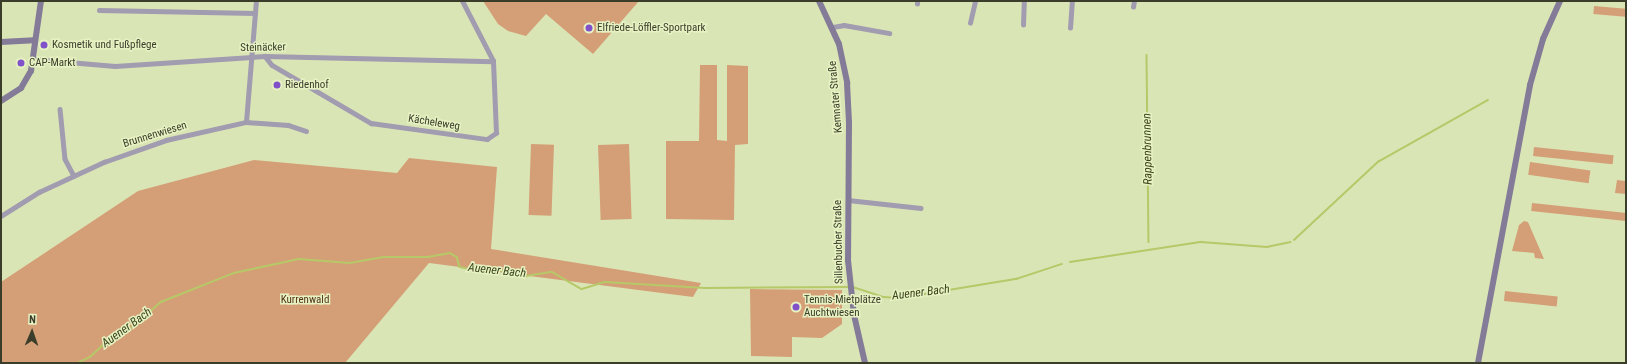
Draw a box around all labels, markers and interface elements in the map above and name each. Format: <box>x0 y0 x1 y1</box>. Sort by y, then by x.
place label: Elfriede-Löffler-Sportpark <box>597 21 706 35</box>
marker: Elfriede-Löffler-Sportpark <box>584 23 594 33</box>
place label: Kosmetik und Fußpflege <box>52 38 157 52</box>
marker: Kosmetik und Fußpflege <box>39 40 49 50</box>
street label: Steinäcker <box>240 41 286 55</box>
place label: CAP-Markt <box>29 56 76 70</box>
marker: CAP-Markt <box>16 58 26 68</box>
street label: Kemnater Straße <box>826 60 846 134</box>
place label: Riedenhof <box>285 78 329 92</box>
marker: Riedenhof <box>272 80 282 90</box>
street label: Kächeleweg <box>407 112 461 134</box>
water label: Rappenbrunnen <box>1140 113 1156 185</box>
street label: Brunnenwiesen <box>121 119 189 151</box>
street label: Sillenbucher Straße <box>832 200 846 284</box>
water label: Auener Bach <box>467 261 527 281</box>
water label: Auener Bach <box>891 282 951 304</box>
park label: Kurrenwald <box>281 293 329 307</box>
place label: Tennis-Mietplätze Auchtwiesen <box>804 294 881 320</box>
marker: Tennis-Mietplätze Auchtwiesen <box>791 302 801 312</box>
water label: Auener Bach <box>99 305 155 351</box>
north arrow <box>12 312 52 352</box>
text: N <box>29 313 36 326</box>

